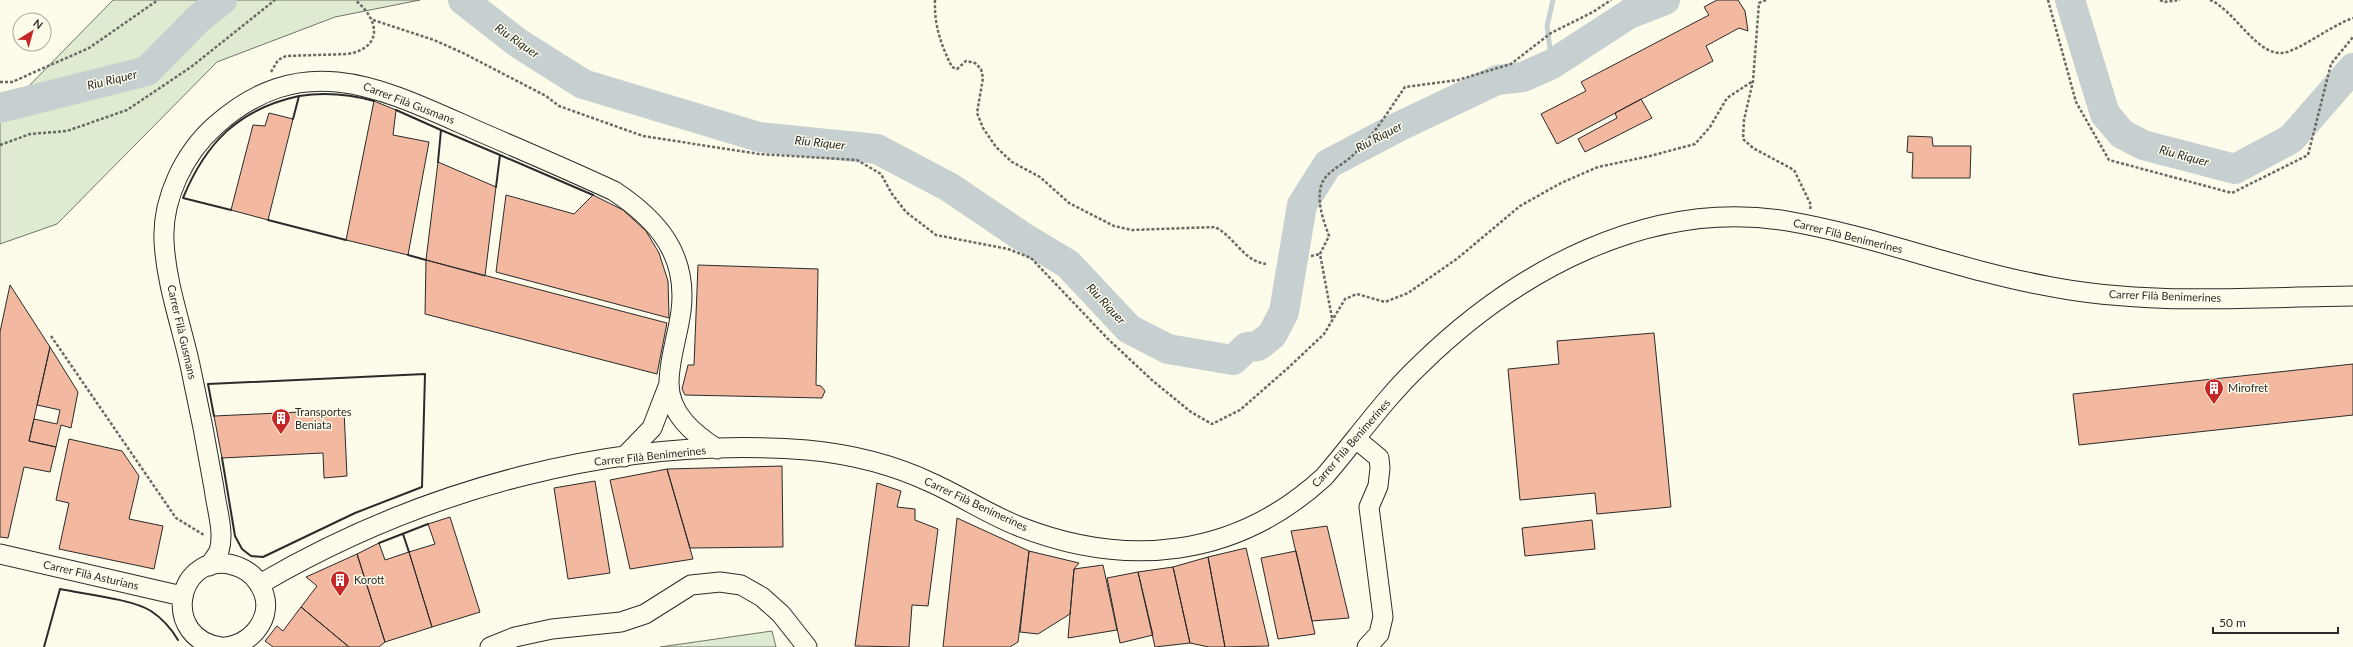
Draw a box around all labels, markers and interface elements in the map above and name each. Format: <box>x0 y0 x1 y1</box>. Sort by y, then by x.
north arrow <box>12 12 52 52</box>
text: N <box>31 16 46 31</box>
water label: Riu Riquer <box>492 20 543 62</box>
water label: Riu Riquer <box>85 66 139 93</box>
street label: Carrer Filà Gusmans <box>362 79 457 126</box>
water label: Riu Riquer <box>1353 118 1406 155</box>
water label: Riu Riquer <box>794 132 847 153</box>
water label: Riu Riquer <box>2158 142 2211 170</box>
street label: Carrer Filà Benimerines <box>1792 216 1905 255</box>
water label: Riu Riquer <box>1084 280 1130 328</box>
street label: Carrer Filà Gusmans <box>165 283 200 381</box>
street label: Carrer Filà Benimerines <box>2109 287 2222 304</box>
building icon: Mirofret <box>2203 377 2225 405</box>
place label: Mirofret <box>2228 381 2268 394</box>
street label: Carrer Filà Benimerines <box>1309 396 1393 489</box>
place label: Transportes Beniata <box>295 405 352 431</box>
building icon: Transportes Beniata <box>270 407 292 435</box>
street label: Carrer Filà Benimerines <box>593 443 707 468</box>
street label: Carrer Filà Benimerines <box>922 474 1030 533</box>
street label: Carrer Filà Asturians <box>42 557 140 592</box>
building icon: Korott <box>329 569 351 597</box>
place label: Korott <box>354 573 385 586</box>
scale bar <box>2213 609 2338 635</box>
text: 50 m <box>2219 615 2246 630</box>

